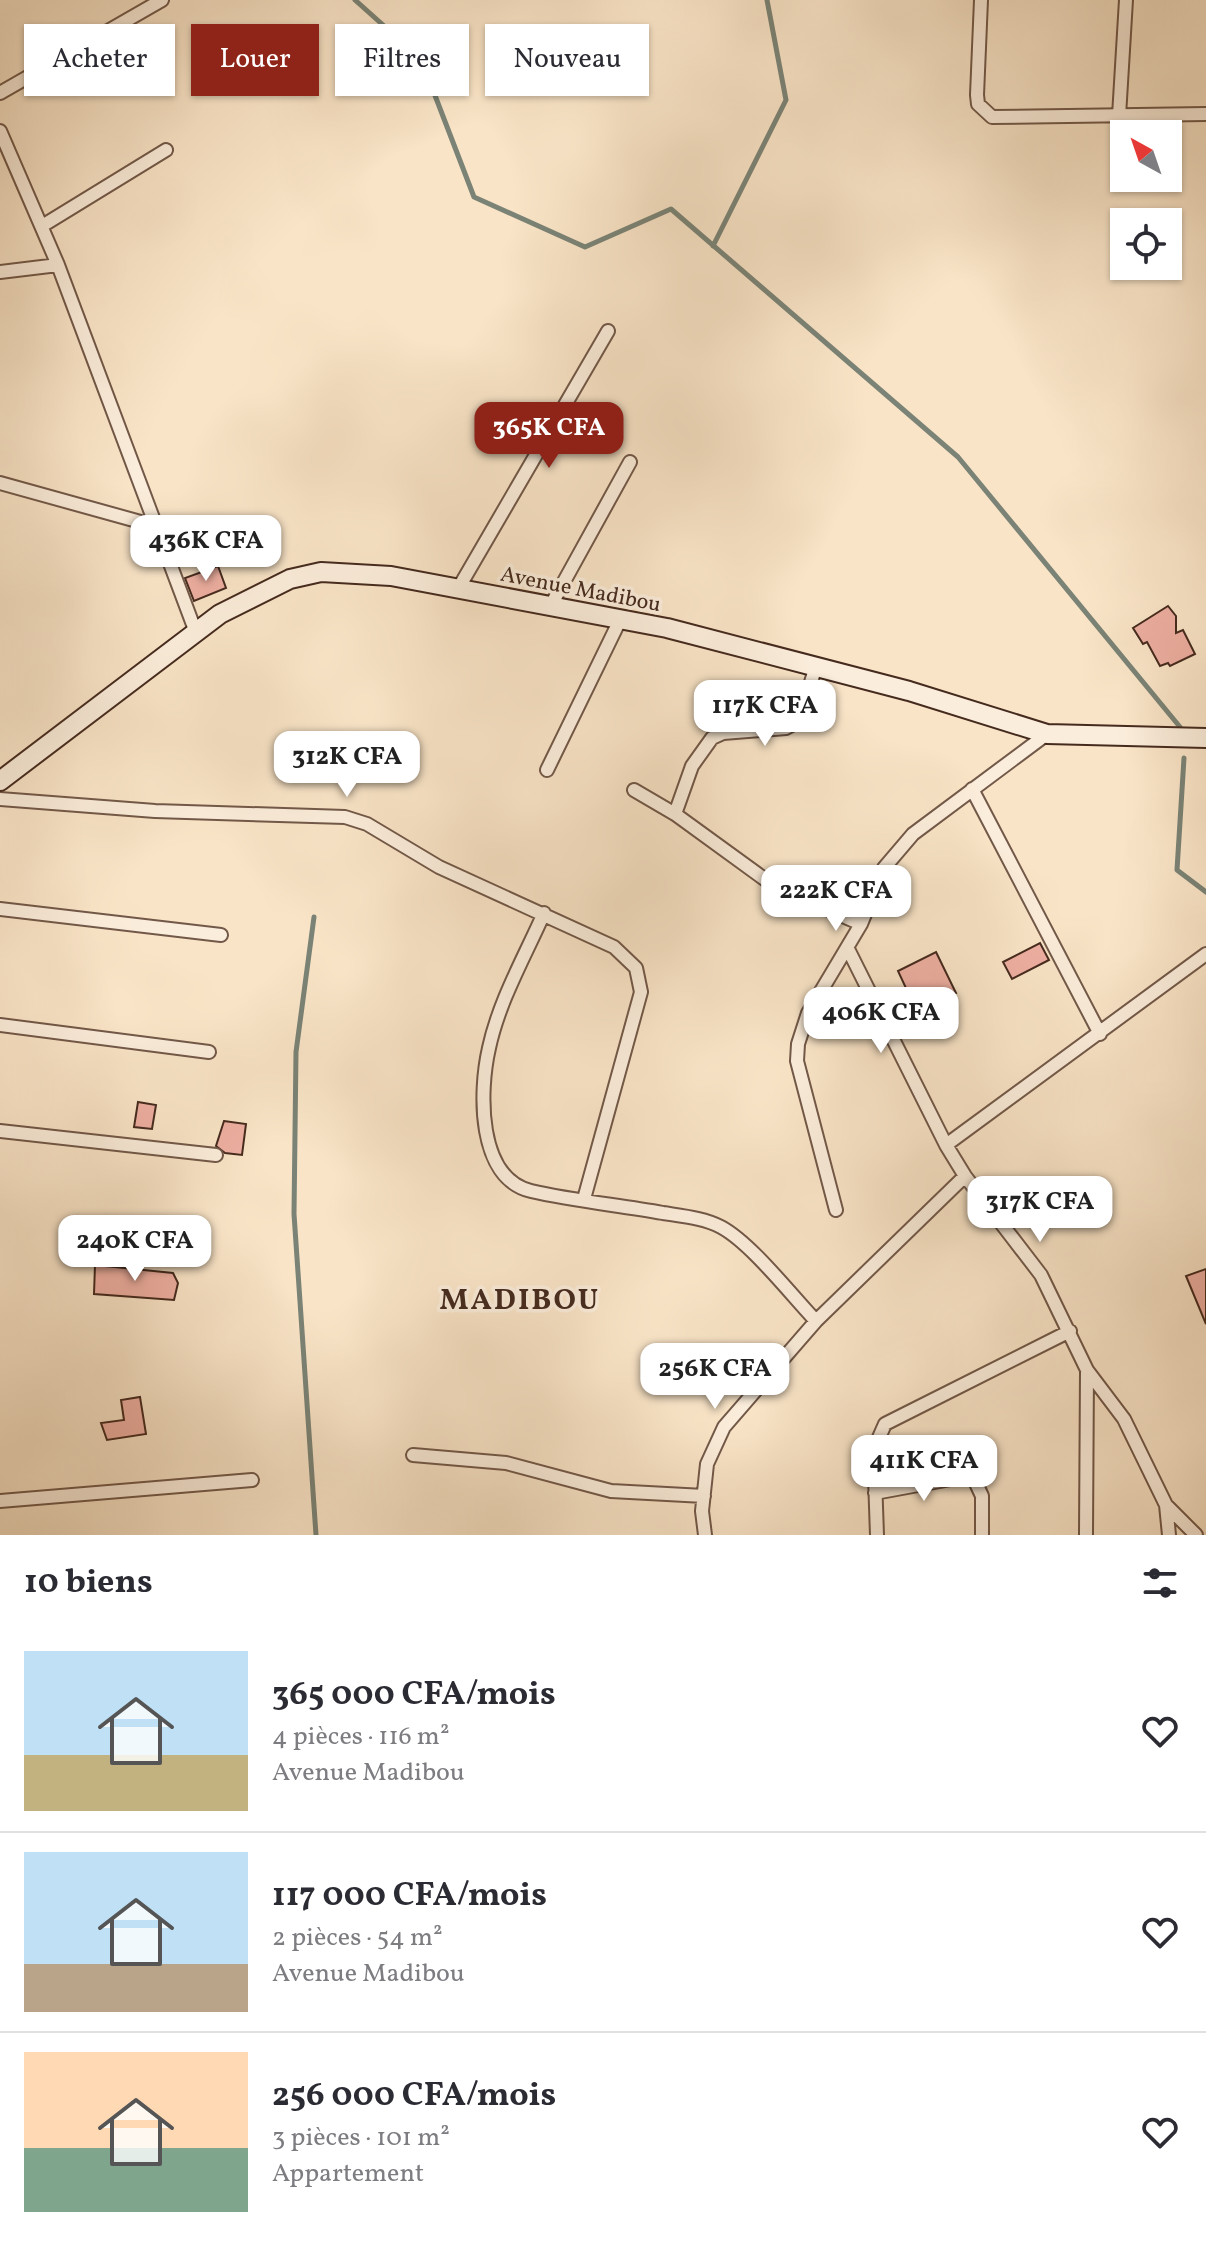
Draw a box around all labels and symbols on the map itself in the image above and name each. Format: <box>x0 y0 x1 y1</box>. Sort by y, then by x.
north arrow <box>1110 120 1182 192</box>
pin: 365K CFA <box>466 402 632 470</box>
pin: 436K CFA <box>123 515 289 583</box>
street label: Avenue Madibou <box>498 560 663 621</box>
pin: 117K CFA <box>682 680 848 748</box>
pin: 312K CFA <box>264 731 430 799</box>
pin: 222K CFA <box>753 865 919 933</box>
pin: 406K CFA <box>798 987 964 1055</box>
pin: 317K CFA <box>957 1176 1123 1244</box>
pin: 240K CFA <box>52 1215 218 1283</box>
district label: MADIBOU <box>440 1280 600 1322</box>
pin: 256K CFA <box>632 1343 798 1411</box>
pin: 411K CFA <box>841 1435 1007 1503</box>

